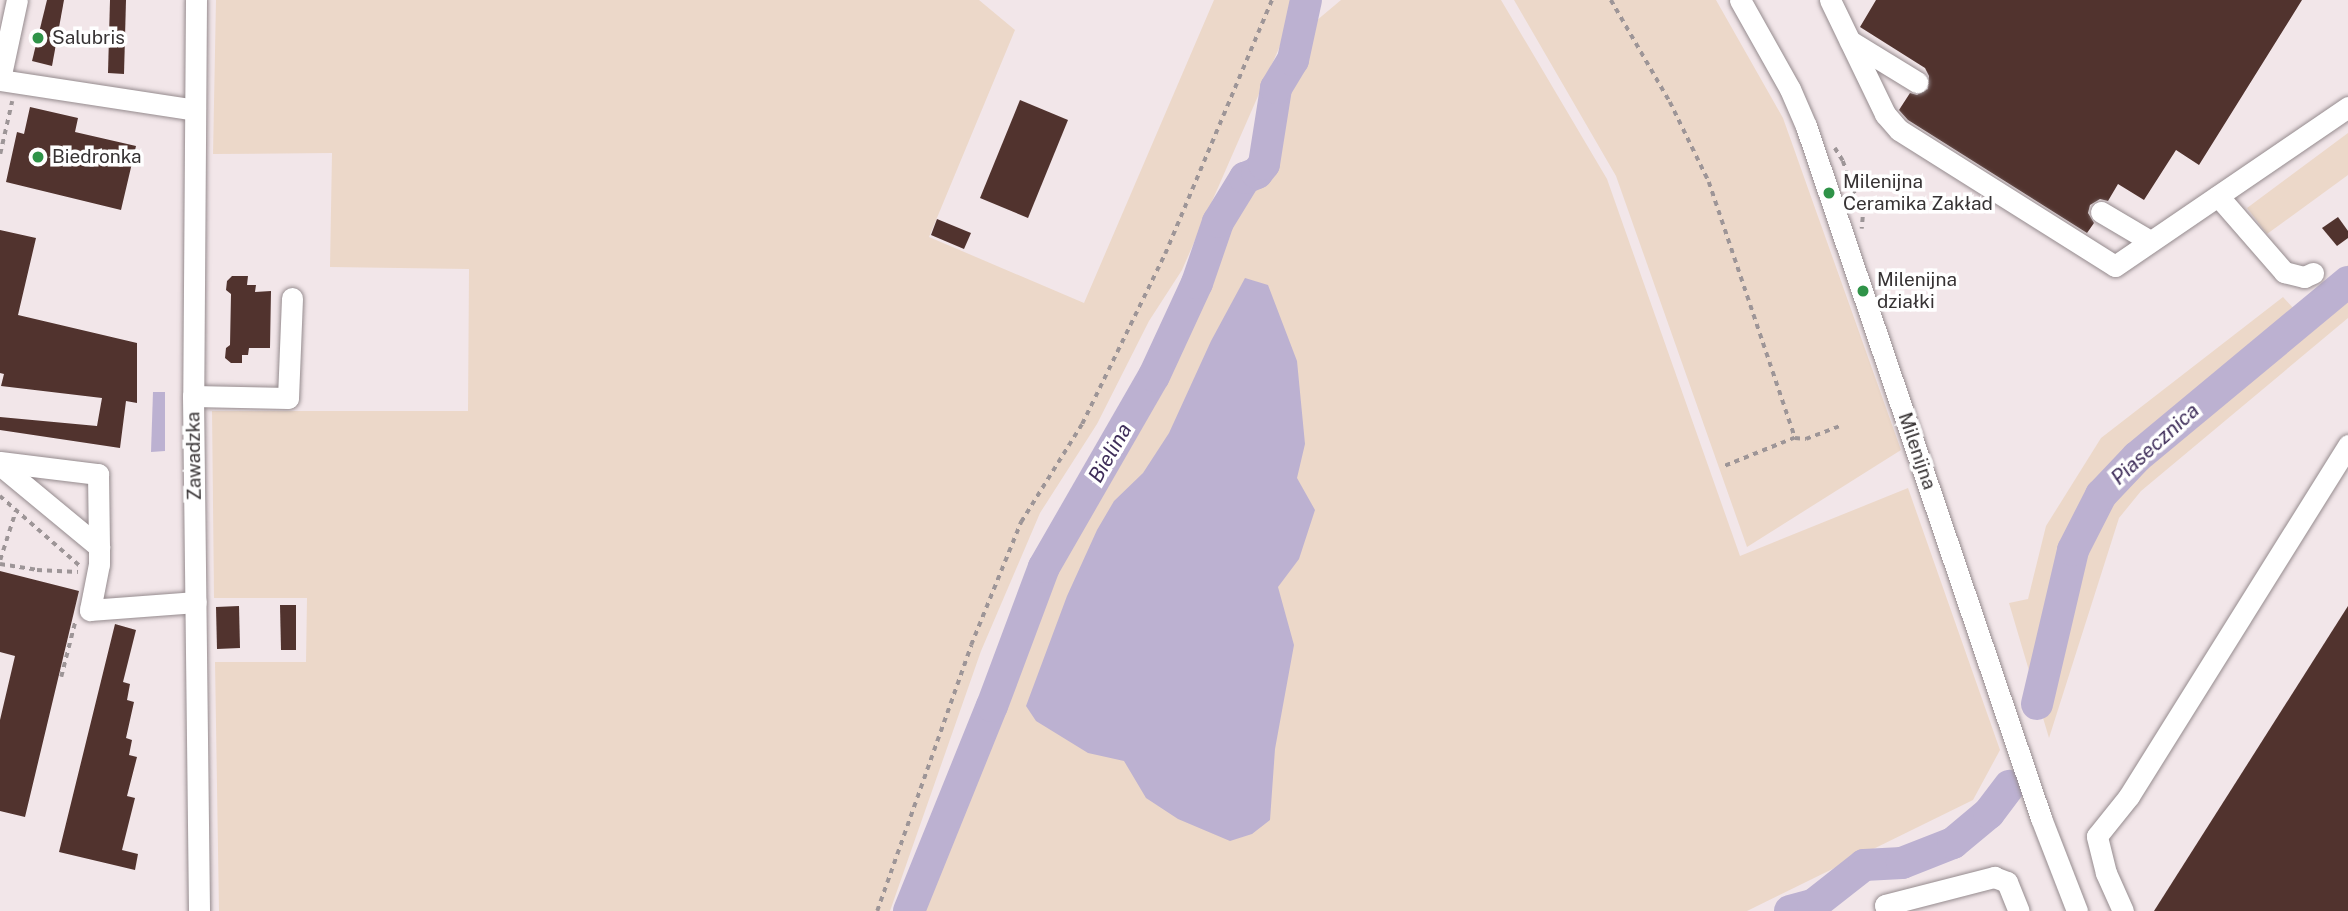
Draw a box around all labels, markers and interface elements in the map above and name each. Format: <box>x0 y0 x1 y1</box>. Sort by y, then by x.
place label: Salubris <box>52 27 125 49</box>
marker: Salubris <box>30 30 46 46</box>
place label: Biedronka <box>52 146 142 168</box>
marker: Biedronka <box>30 149 46 165</box>
place label: Milenijna Ceramika Zakład <box>1843 171 1993 215</box>
marker: Milenijna Ceramika Zakład <box>1821 185 1837 201</box>
place label: Milenijna działki <box>1877 269 1957 313</box>
marker: Milenijna działki <box>1855 283 1871 299</box>
water label: Piasecznica <box>2106 398 2204 490</box>
street label: Milenijna <box>1893 410 1941 492</box>
street label: Zawadzka <box>182 411 206 501</box>
water label: Bielina <box>1083 419 1137 487</box>

